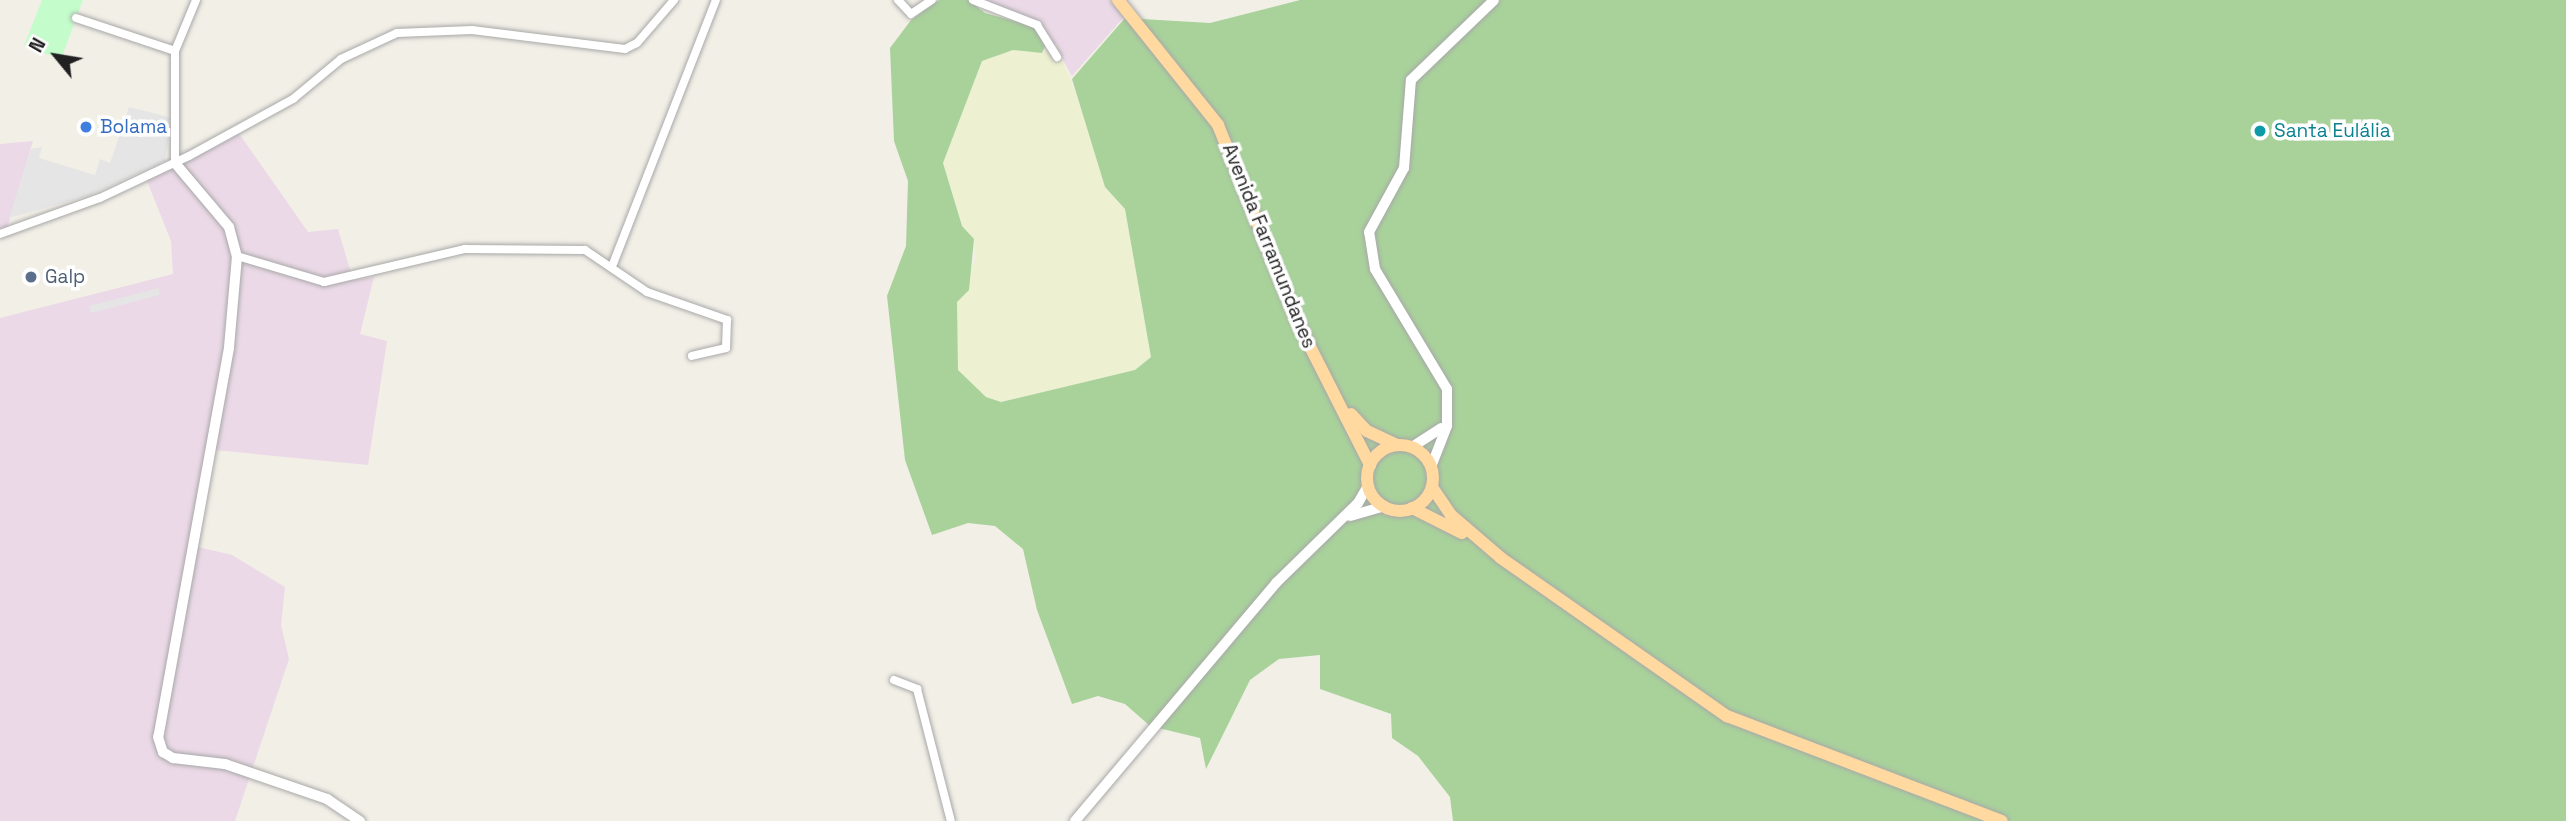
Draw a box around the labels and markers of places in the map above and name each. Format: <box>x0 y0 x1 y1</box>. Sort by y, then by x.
place label: Bolama <box>100 116 167 138</box>
marker: Bolama <box>78 119 94 135</box>
place label: Santa Eulália <box>2274 120 2391 142</box>
marker: Santa Eulália <box>2252 123 2268 139</box>
place label: Galp <box>45 266 85 288</box>
marker: Galp <box>23 269 39 285</box>

